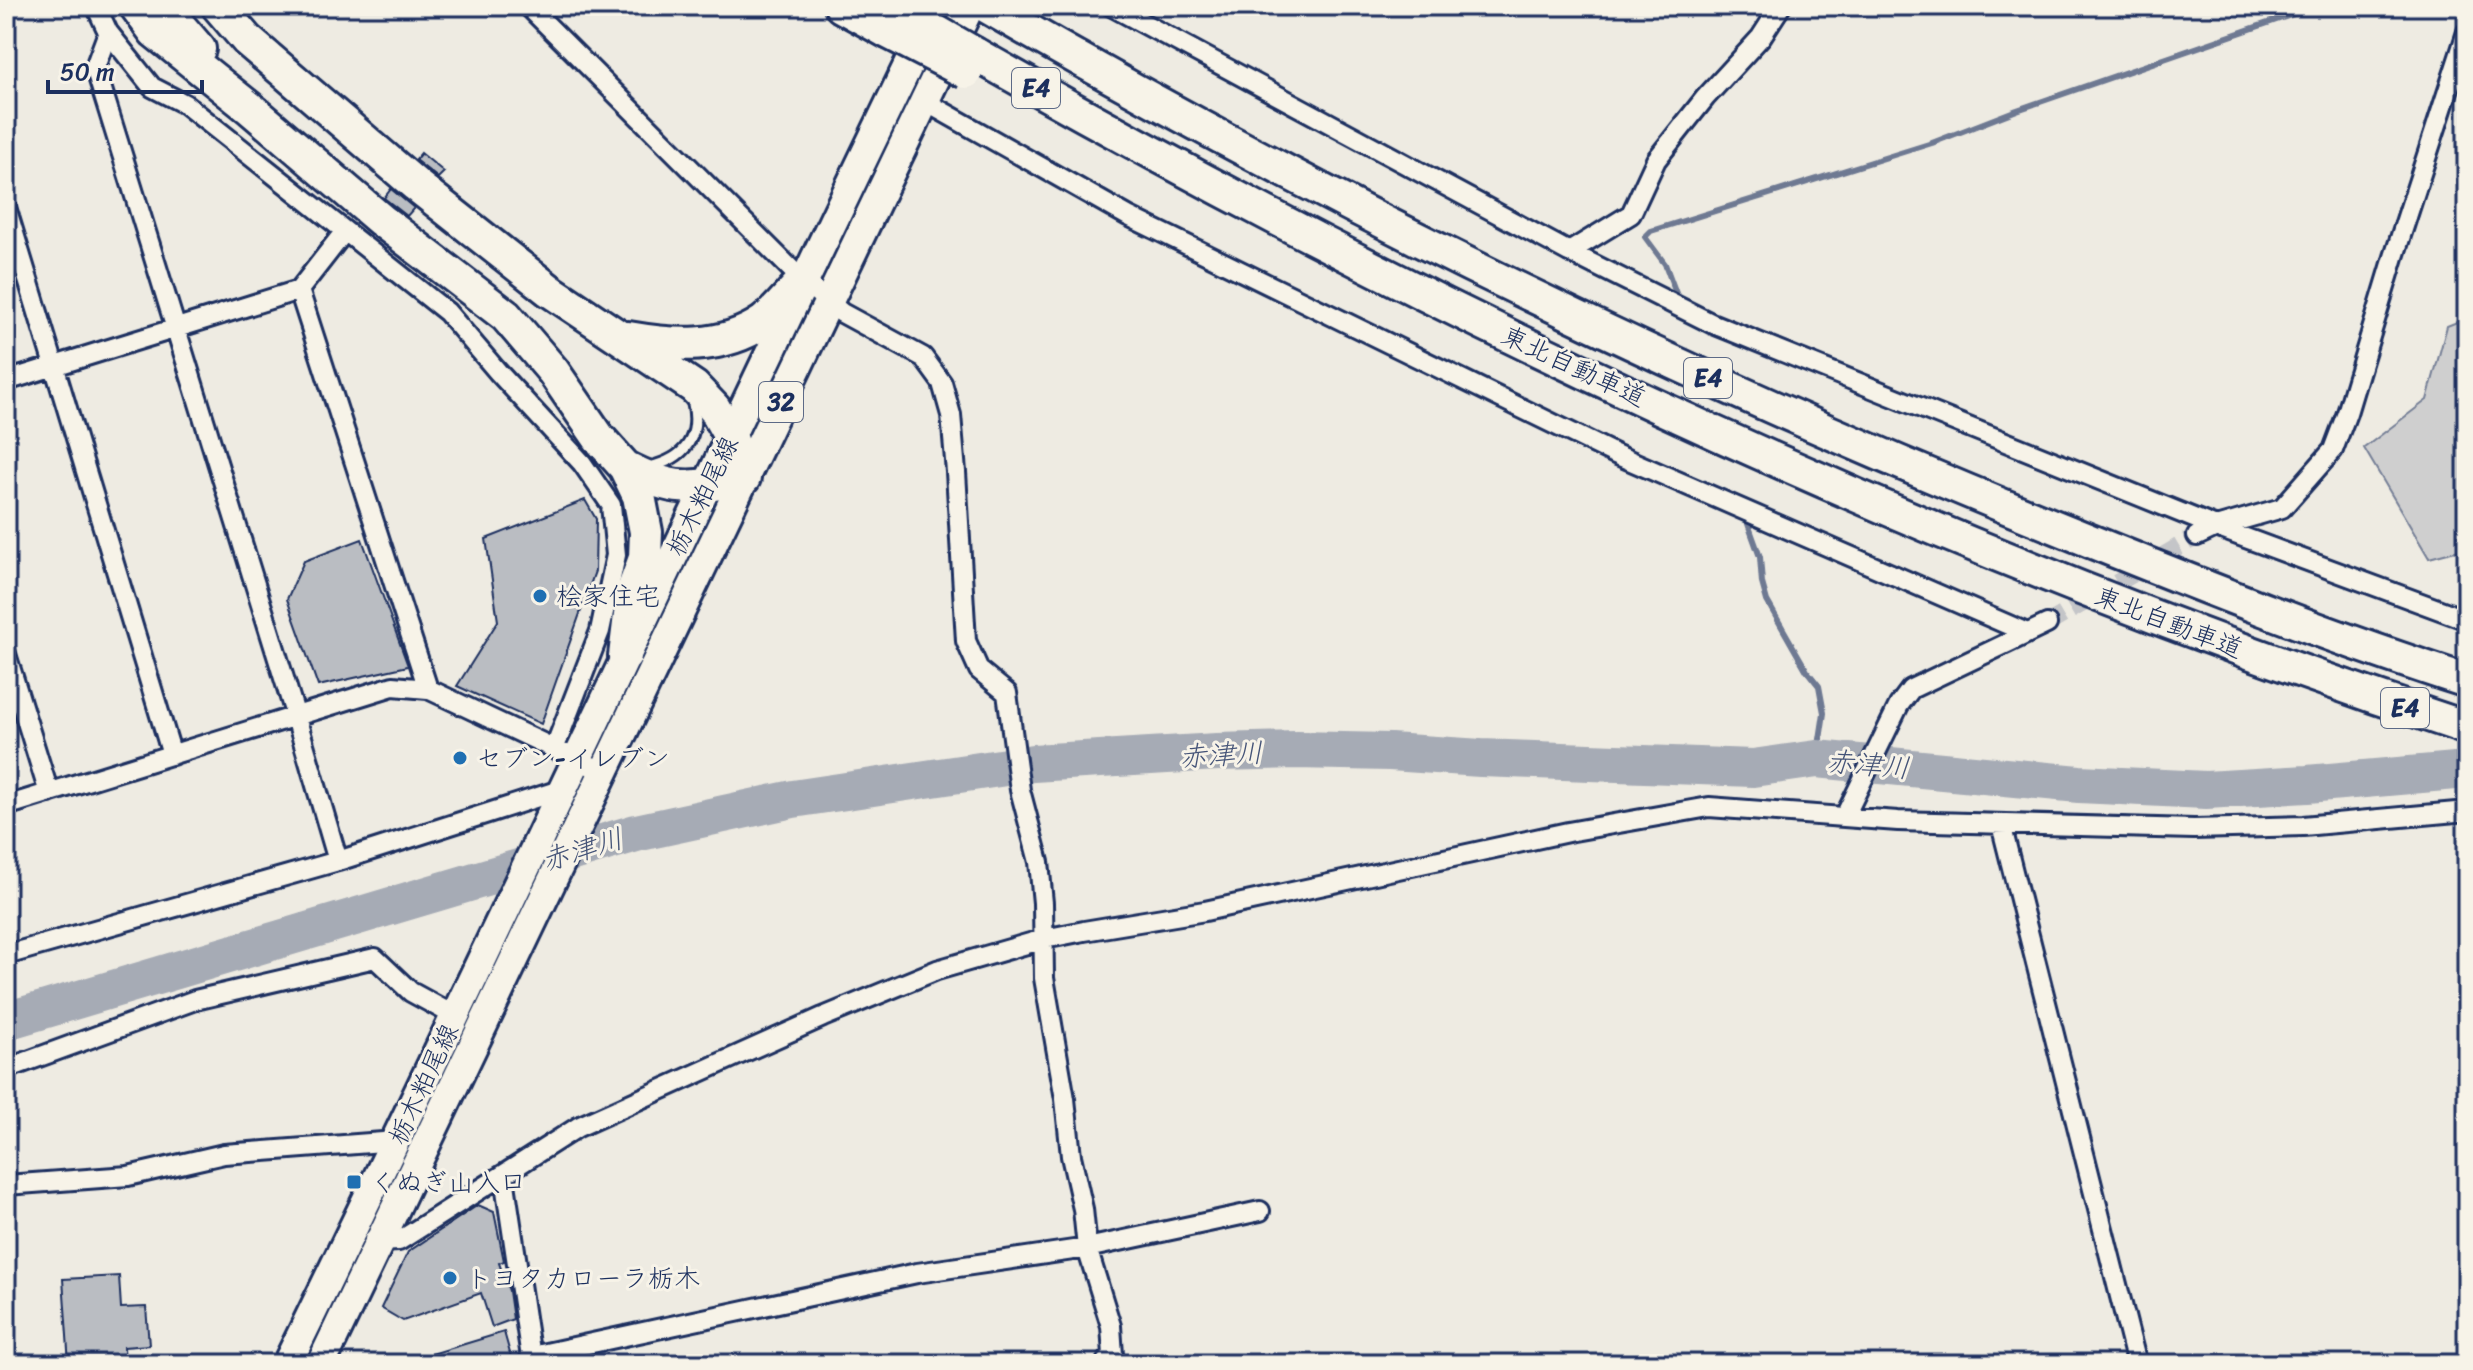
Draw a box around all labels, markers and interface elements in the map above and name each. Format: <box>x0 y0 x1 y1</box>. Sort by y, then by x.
scale bar <box>48 44 202 94</box>
text: 50 m <box>60 51 115 93</box>
road number: E4 <box>1012 68 1060 108</box>
street label: 東北自動車道 <box>1494 312 1654 420</box>
road number: E4 <box>1684 358 1732 398</box>
road number: 32 <box>759 382 803 422</box>
street label: 栃木粕尾線 <box>653 427 751 565</box>
place label: 桧家住宅 <box>556 573 660 619</box>
street label: 東北自動車道 <box>2088 573 2250 671</box>
marker: 桧家住宅 <box>531 587 549 605</box>
road number: E4 <box>2381 688 2429 728</box>
water label: 赤津川 <box>1178 728 1264 781</box>
place label: セブン-イレブン <box>476 735 670 781</box>
water label: 赤津川 <box>1824 736 1912 793</box>
marker: セブン-イレブン <box>451 749 469 767</box>
water label: 赤津川 <box>535 814 629 885</box>
street label: 栃木粕尾線 <box>375 1015 471 1153</box>
place label: くぬぎ山入口 <box>370 1159 526 1205</box>
marker: くぬぎ山入口 <box>345 1173 363 1191</box>
place label: トヨタカローラ栃木 <box>466 1255 700 1301</box>
marker: トヨタカローラ栃木 <box>441 1269 459 1287</box>

